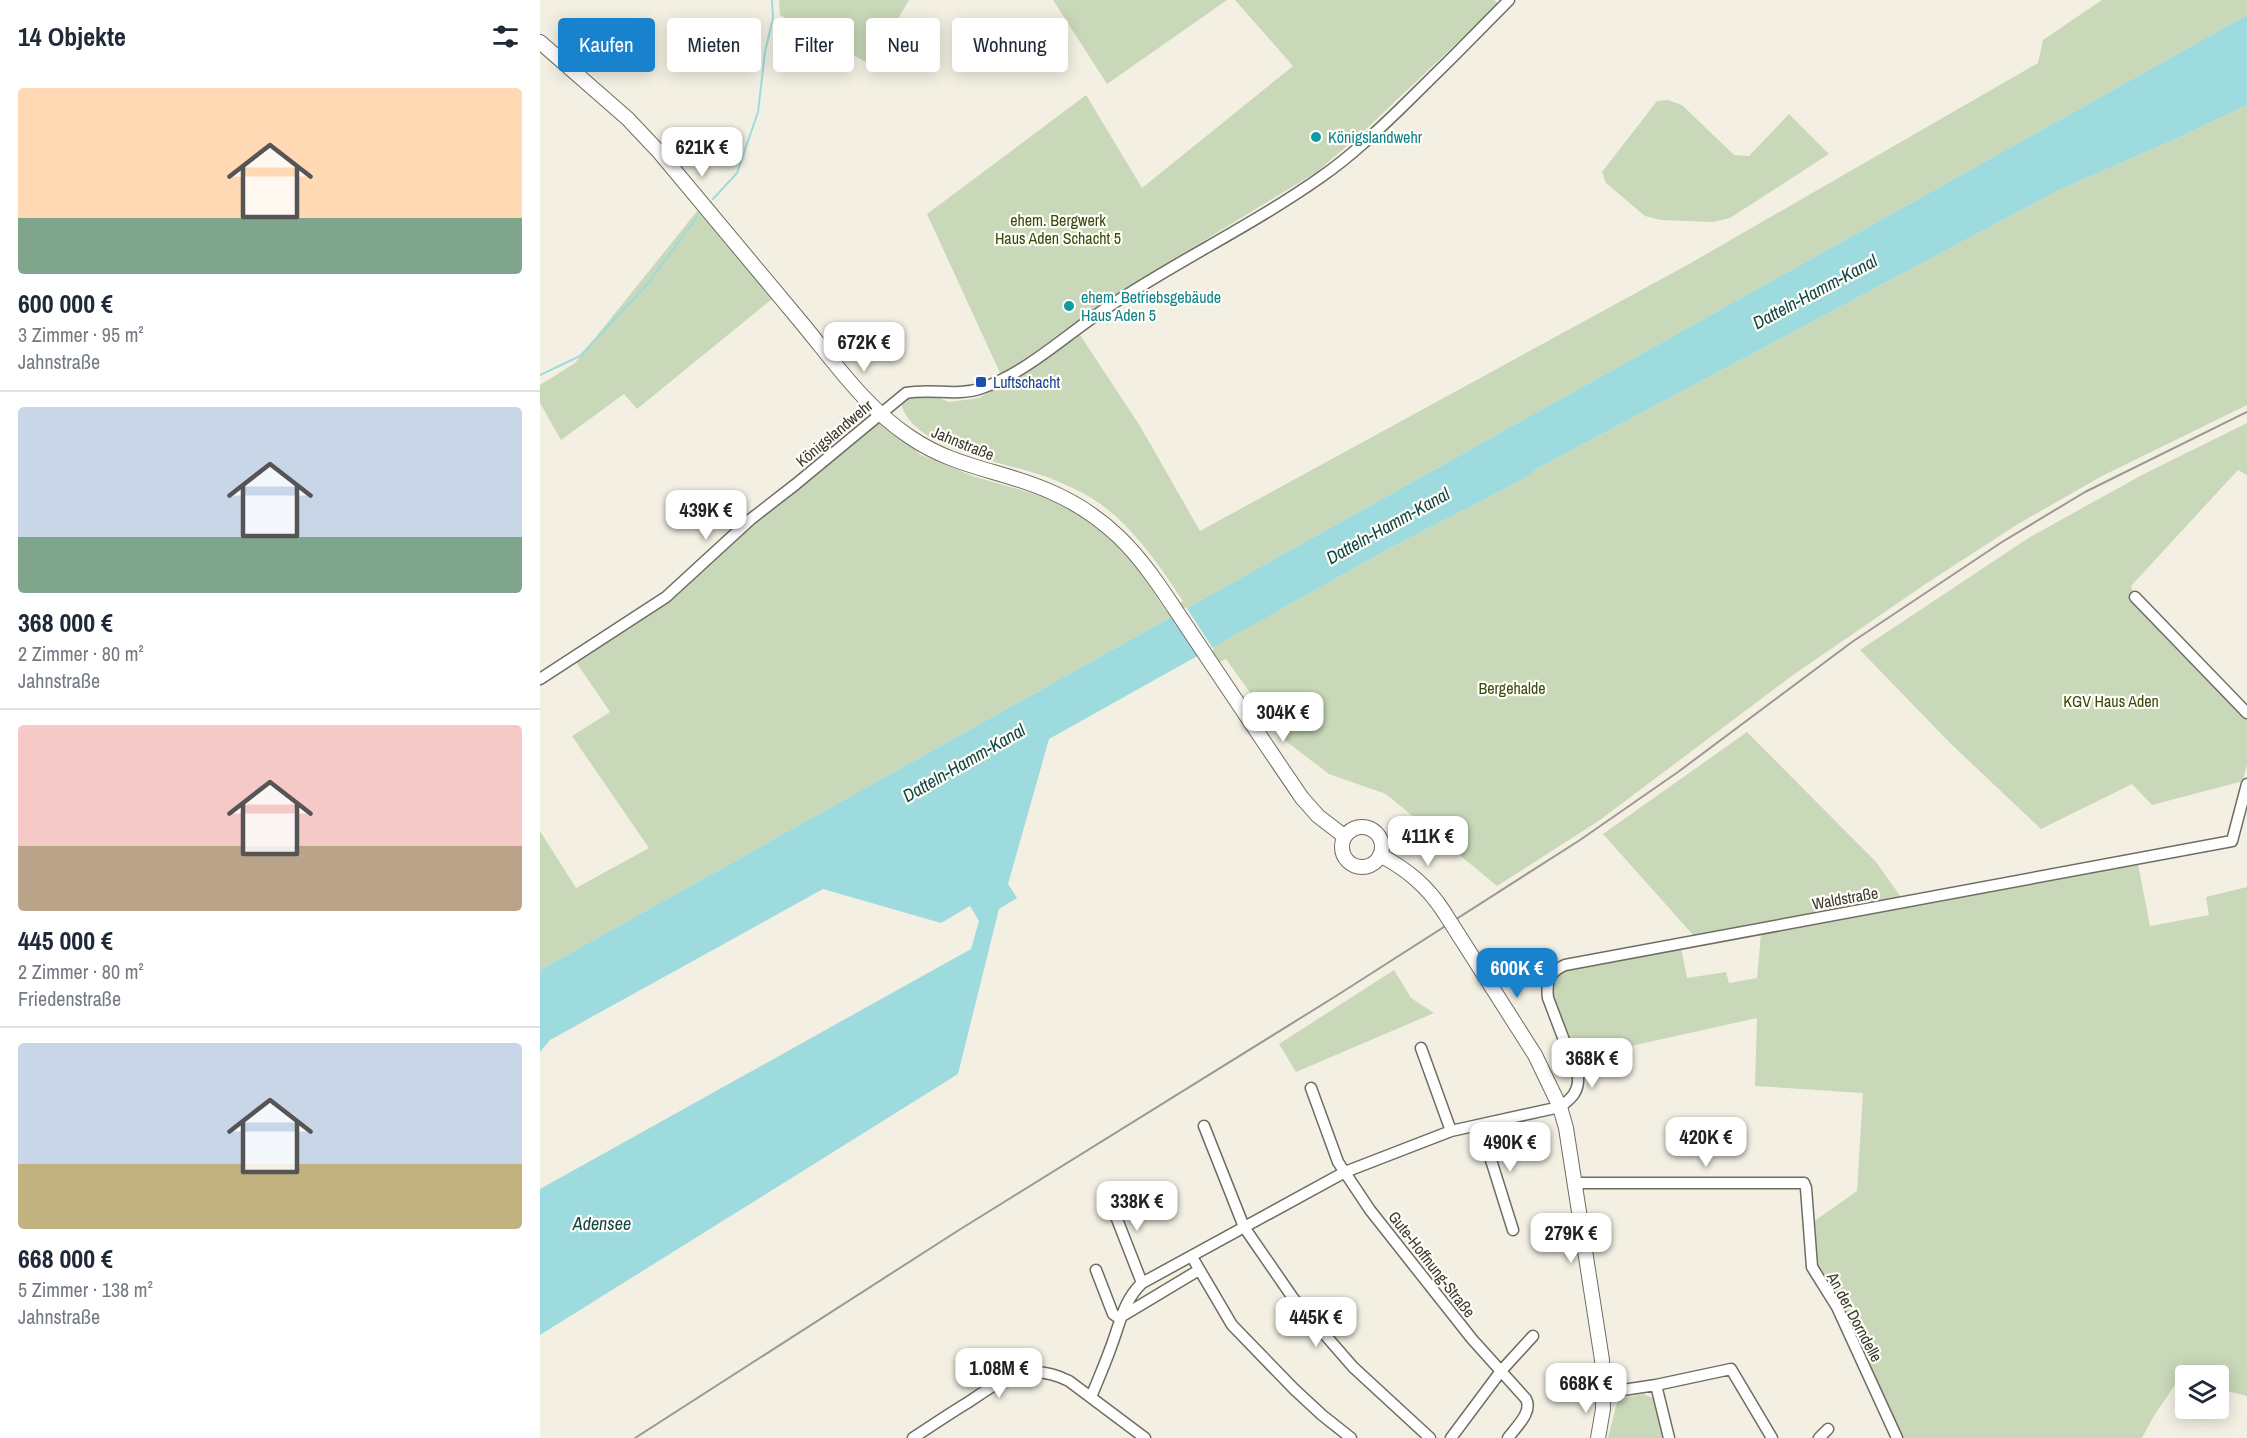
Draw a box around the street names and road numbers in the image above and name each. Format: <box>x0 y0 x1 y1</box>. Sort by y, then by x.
street label: Königslandwehr <box>791 394 878 472</box>
street label: Jahnstraße <box>928 421 998 465</box>
street label: Waldstraße <box>1810 881 1880 915</box>
street label: Gute-Hoffnung-Straße <box>1383 1206 1481 1322</box>
street label: An der Dorndelle <box>1822 1267 1888 1366</box>

